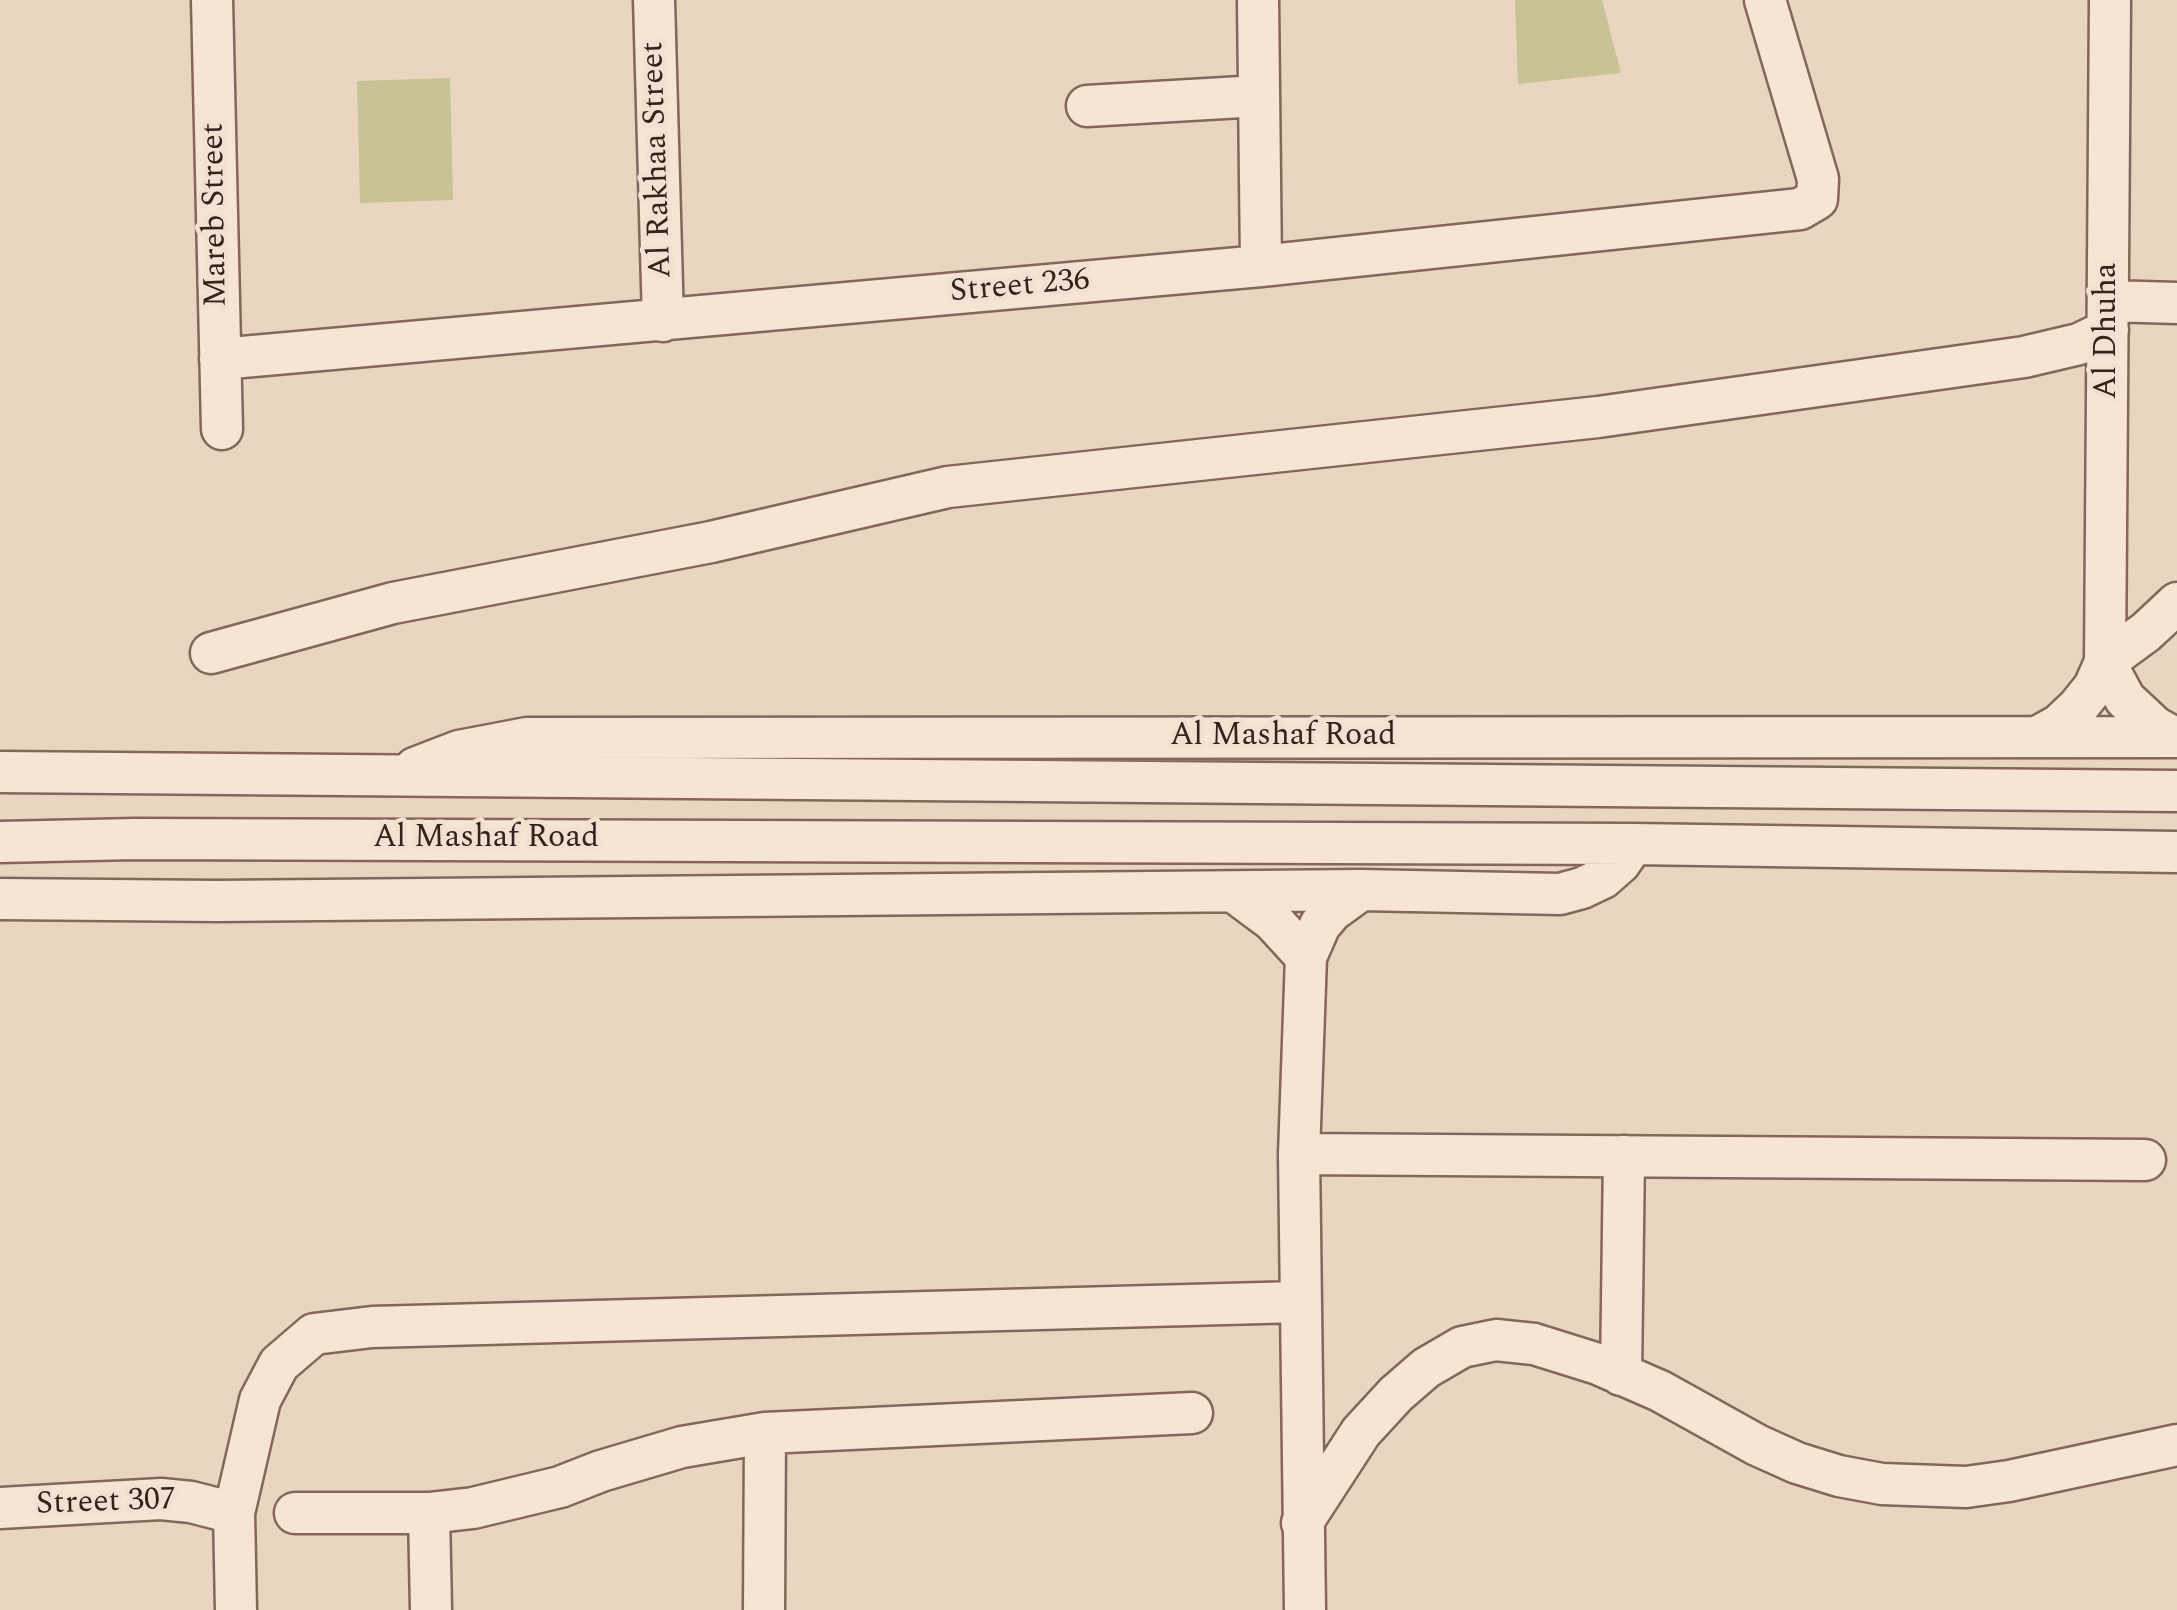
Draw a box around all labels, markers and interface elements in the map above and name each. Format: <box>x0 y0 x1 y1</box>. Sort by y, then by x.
street label: Al Rakhaa Street <box>636 41 682 279</box>
street label: Mareb Street <box>196 122 238 308</box>
street label: Street 236 <box>949 263 1091 313</box>
street label: Al Dhuha <box>2090 263 2128 399</box>
street label: Al Mashaf Road <box>1170 719 1396 757</box>
street label: Al Mashaf Road <box>373 821 599 859</box>
street label: Street 307 <box>35 1482 177 1526</box>

